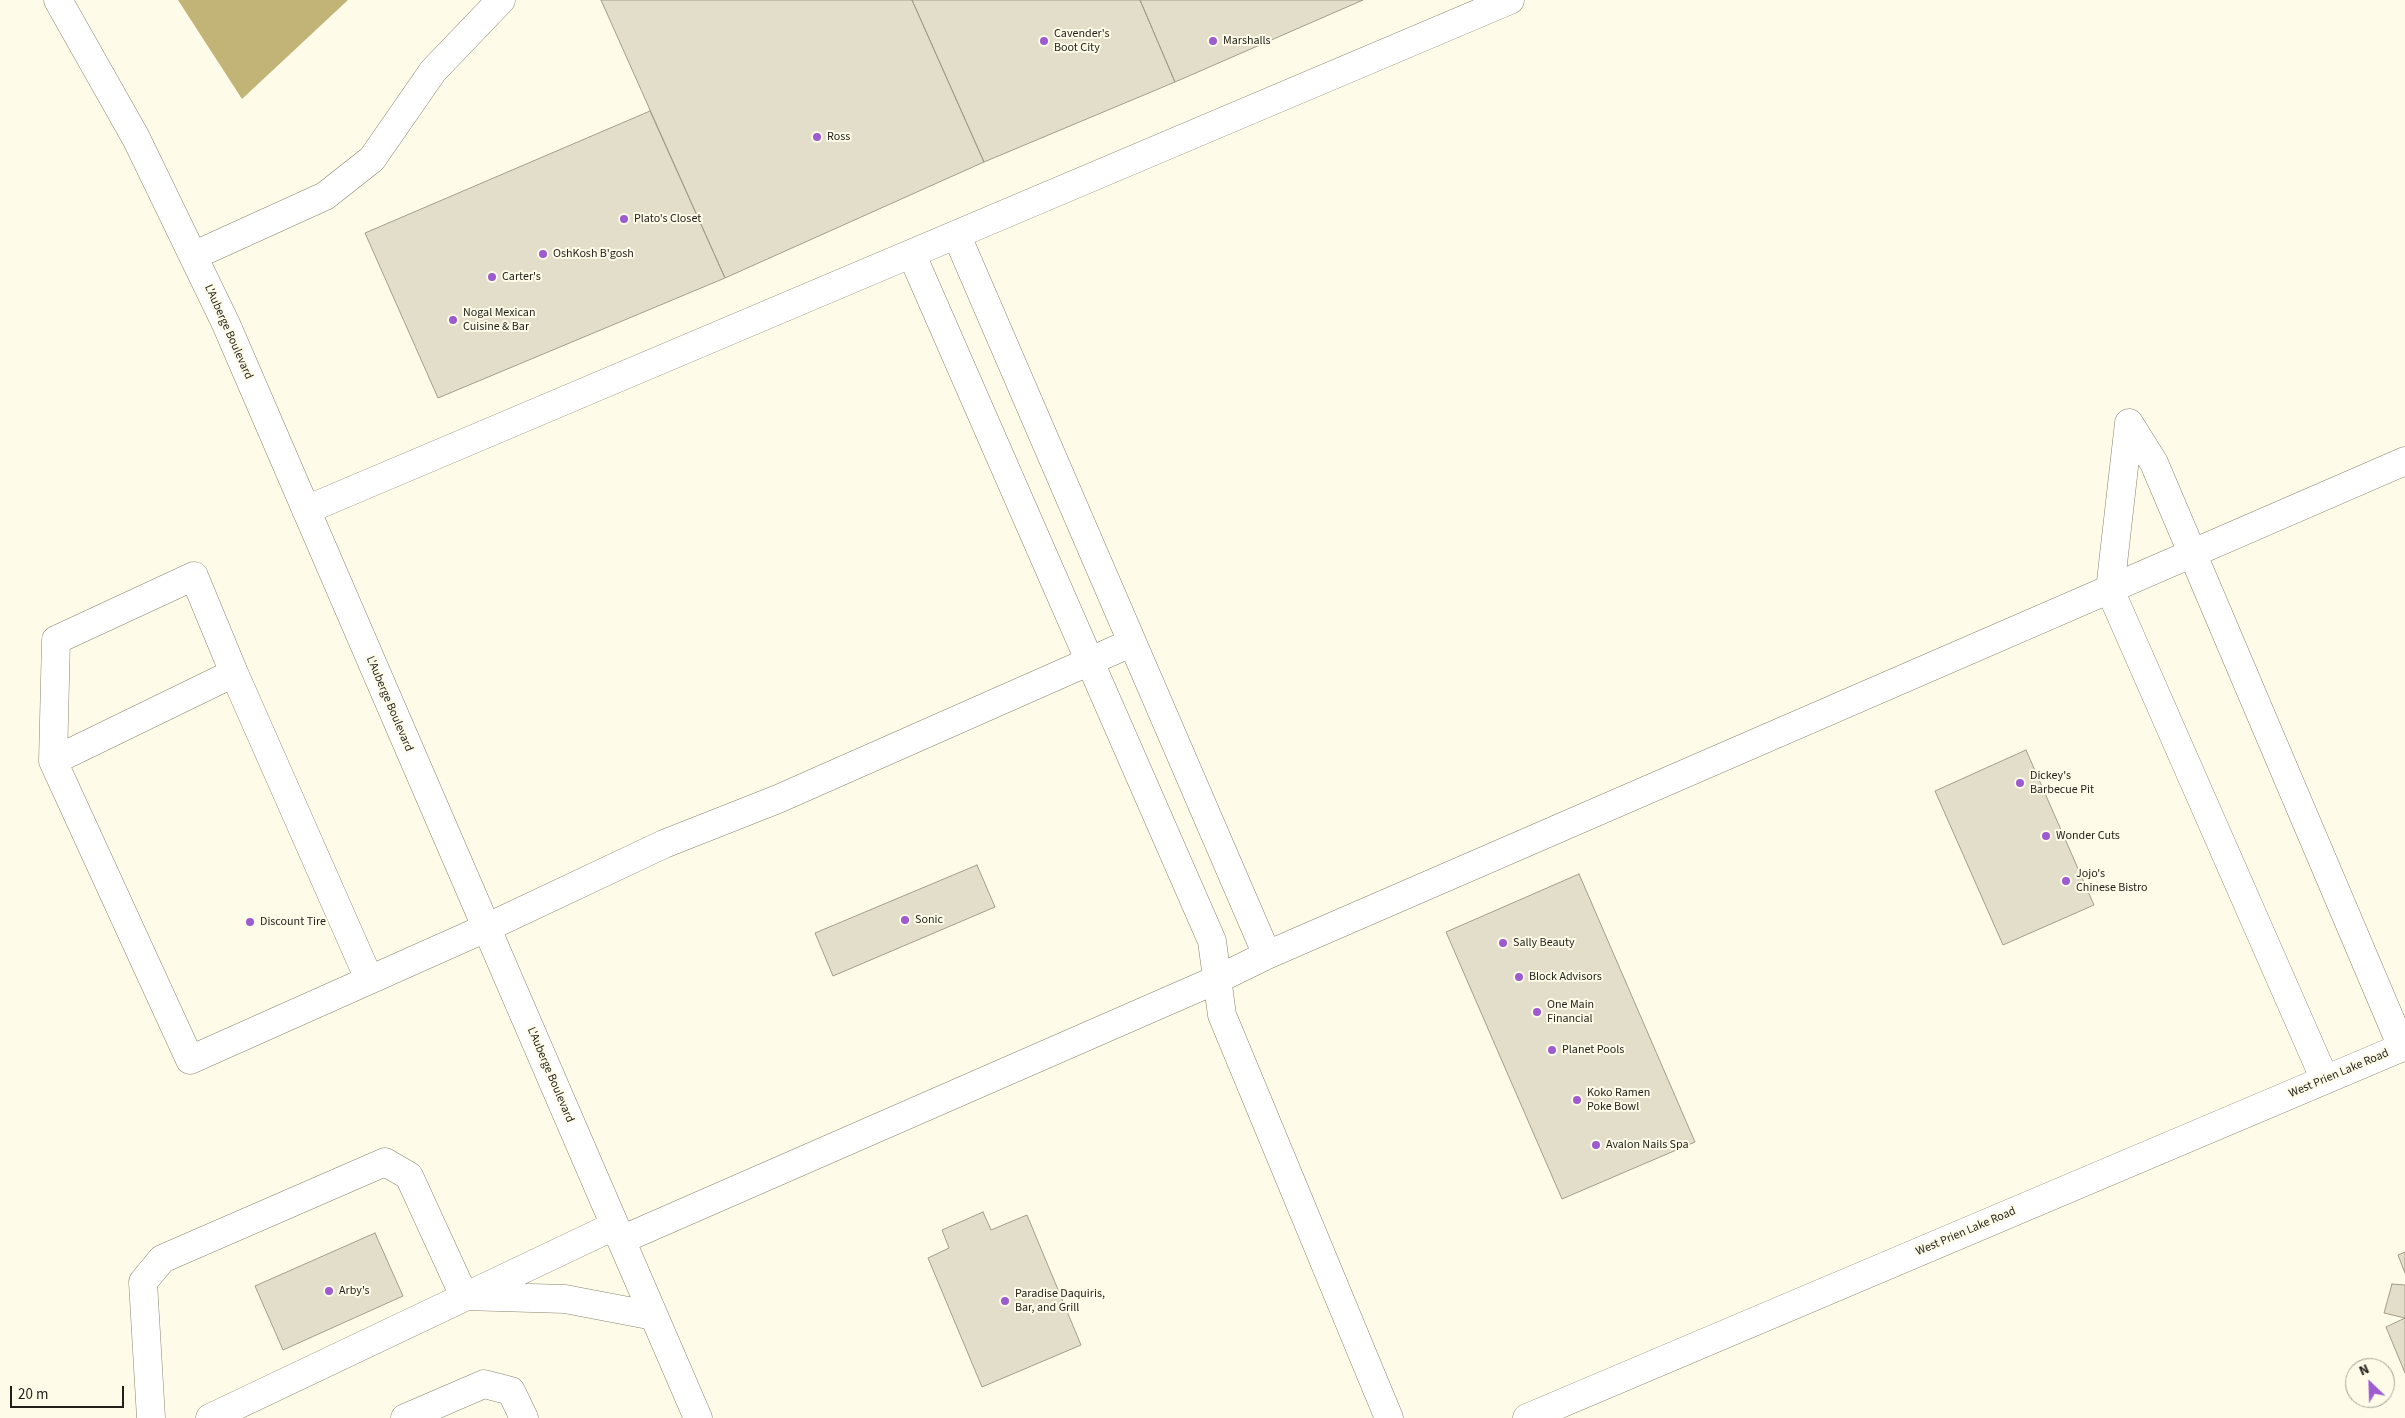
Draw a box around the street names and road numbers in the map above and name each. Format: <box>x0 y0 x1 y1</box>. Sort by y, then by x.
street label: L'Auberge Boulevard <box>201 282 255 382</box>
street label: L'Auberge Boulevard <box>362 654 416 754</box>
street label: L'Auberge Boulevard <box>523 1025 577 1125</box>
street label: West Prien Lake Road <box>2287 1046 2391 1102</box>
street label: West Prien Lake Road <box>1914 1204 2018 1260</box>

